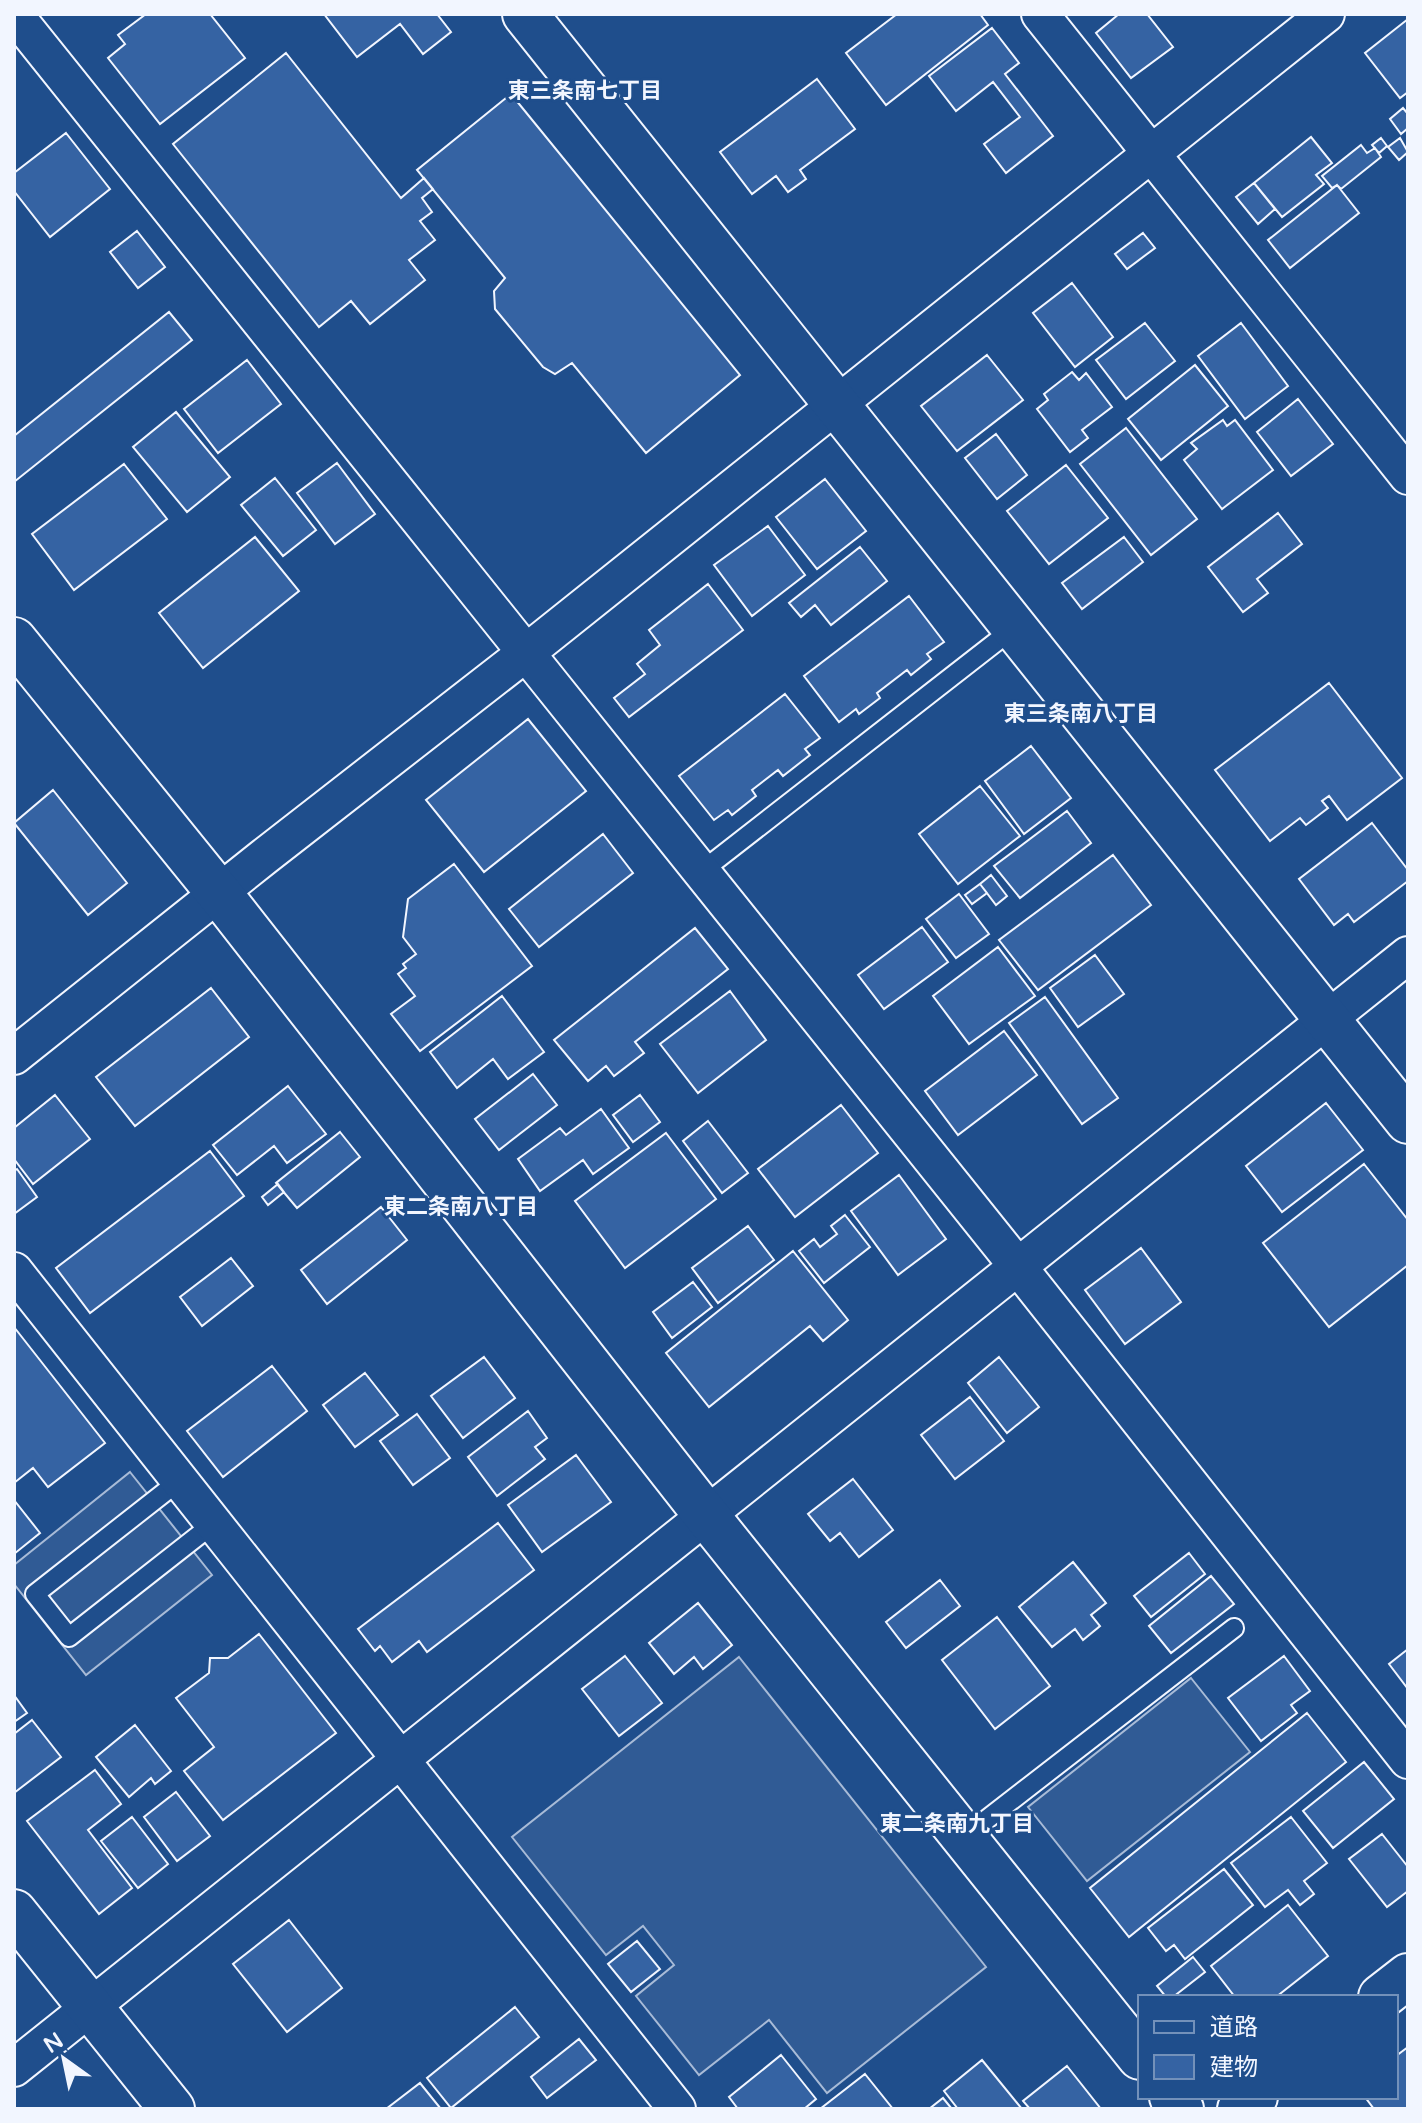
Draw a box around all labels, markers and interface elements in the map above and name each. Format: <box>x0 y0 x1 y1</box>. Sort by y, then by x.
district label: 東三条南七丁目 <box>508 78 662 104</box>
district label: 東三条南八丁目 <box>1004 701 1158 727</box>
district label: 東二条南八丁目 <box>384 1194 538 1220</box>
district label: 東二条南九丁目 <box>880 1811 1034 1837</box>
legend <box>1138 1995 1398 2099</box>
text: 道路 <box>1210 2013 1258 2042</box>
north arrow <box>24 2019 104 2099</box>
text: N <box>39 2027 68 2059</box>
text: 建物 <box>1210 2053 1258 2082</box>

